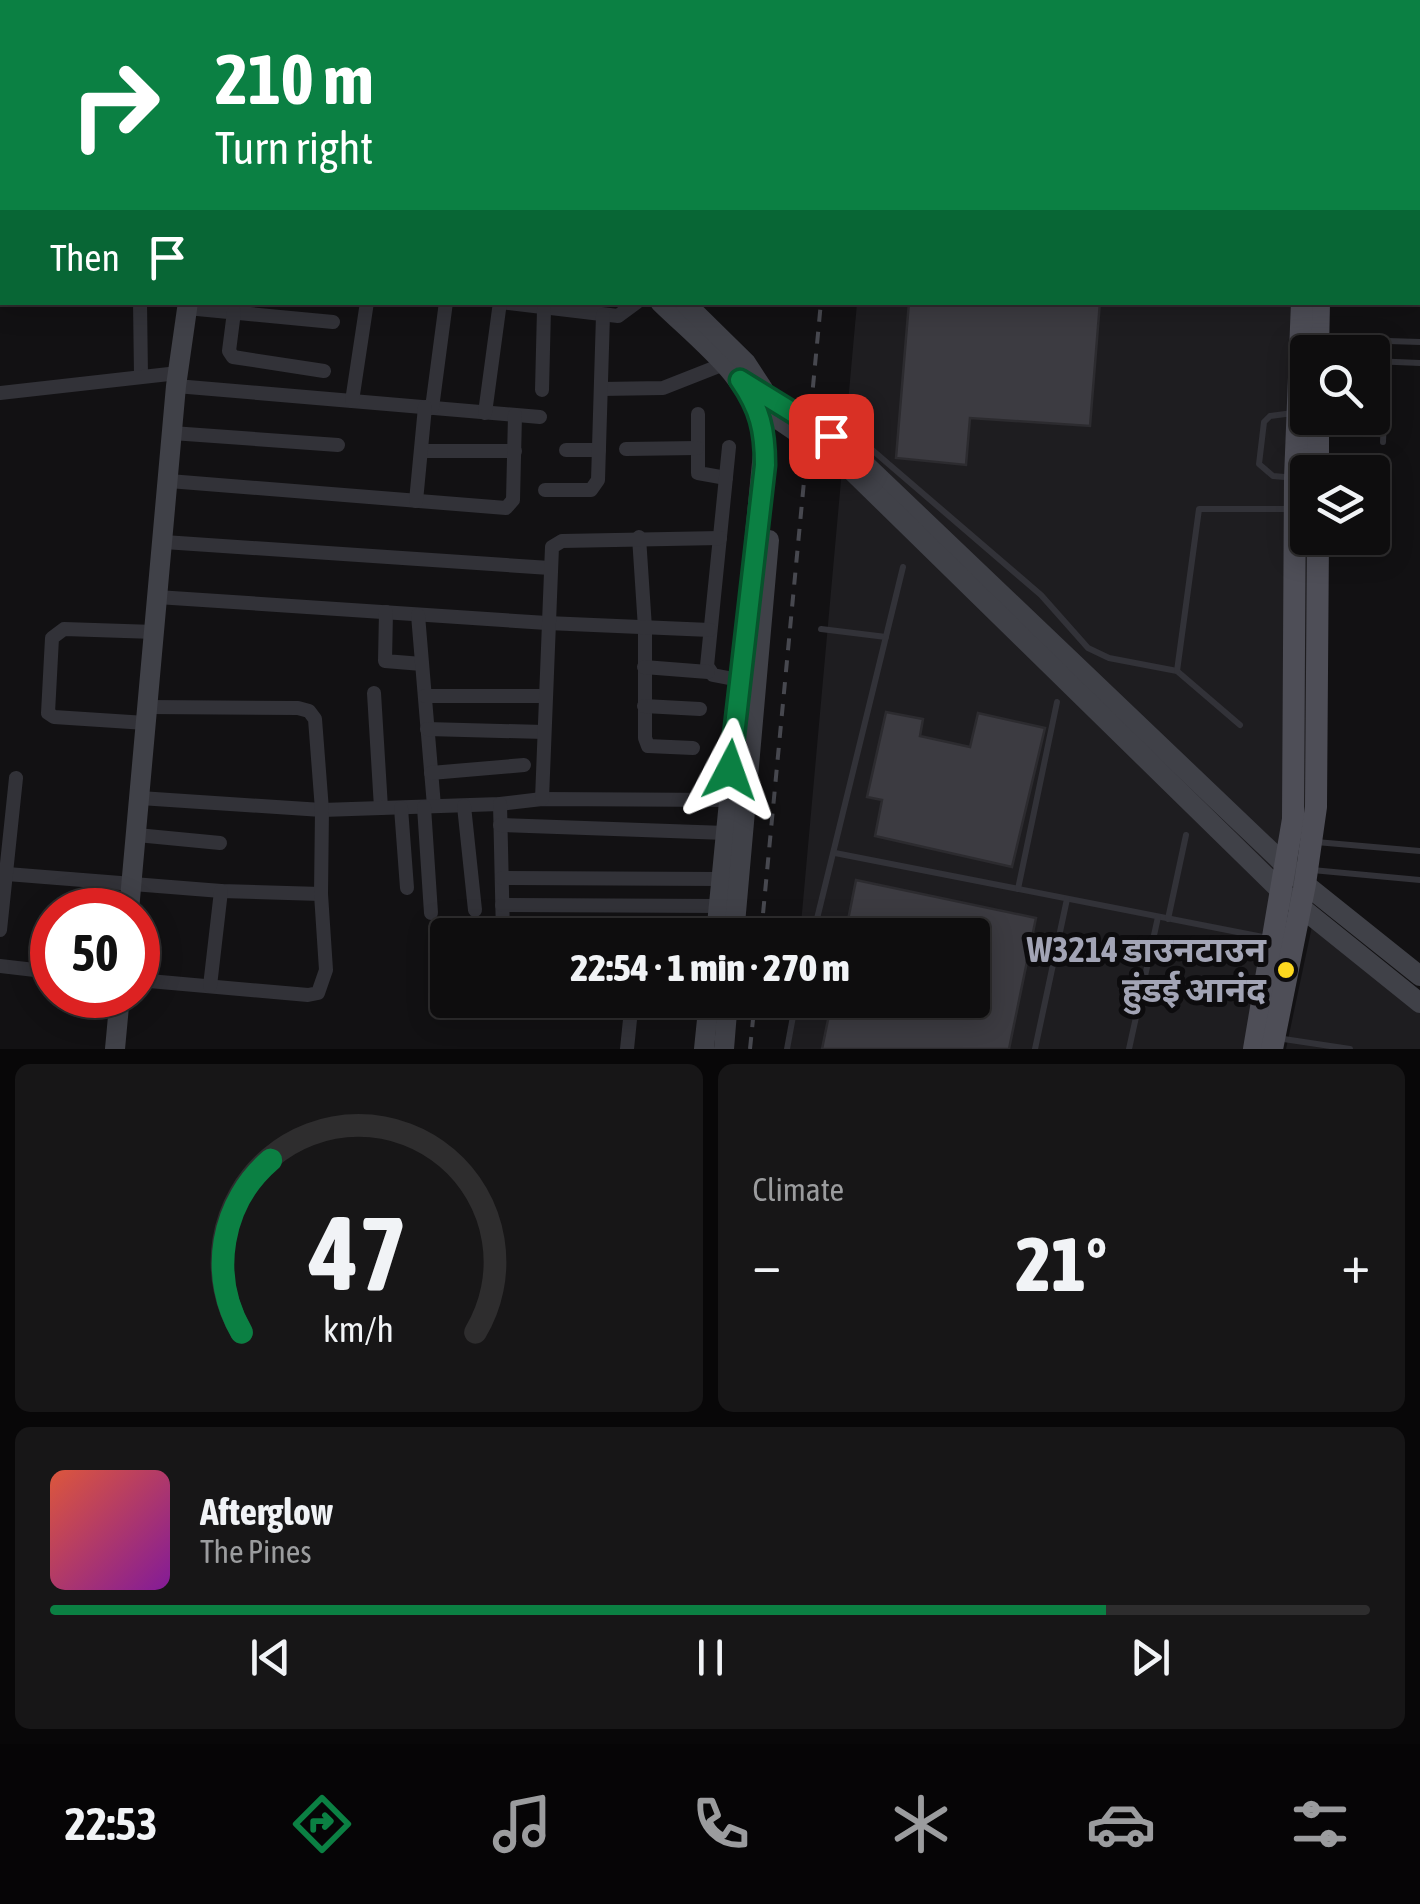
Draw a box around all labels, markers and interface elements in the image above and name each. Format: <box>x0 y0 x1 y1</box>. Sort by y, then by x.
text: 210 m <box>215 39 374 119</box>
icon: right <box>50 40 180 170</box>
text: Turn right <box>215 122 373 174</box>
icon: arrive <box>140 230 195 285</box>
text: Then <box>50 236 120 279</box>
map controls <box>1290 335 1390 555</box>
button: search <box>1290 335 1390 435</box>
pin <box>789 394 874 479</box>
icon: arrive <box>804 409 859 464</box>
button: layers <box>1290 455 1390 555</box>
position arrow <box>678 718 782 822</box>
speed limit sign: 50 <box>30 888 160 1018</box>
place label: W3214 डाउनटाउन हुंडई आनंद <box>1026 929 1267 1015</box>
text: 22:54 · 1 min · 270 m <box>570 946 850 989</box>
marker: W3214 डाउनटाउन हुंडई आनंद <box>1275 959 1297 981</box>
text: Climate <box>753 1171 844 1208</box>
text: 47 <box>309 1193 408 1312</box>
text: 21° <box>1016 1221 1107 1307</box>
text: − <box>753 1232 781 1295</box>
text: + <box>1341 1232 1370 1295</box>
text: km/h <box>323 1309 394 1350</box>
text: Afterglow <box>200 1490 333 1533</box>
text: The Pines <box>200 1533 312 1570</box>
icon: previous <box>243 1630 298 1685</box>
icon: pause <box>683 1630 738 1685</box>
icon: next <box>1123 1630 1178 1685</box>
icon: directions <box>287 1789 357 1859</box>
icon: music <box>487 1789 557 1859</box>
icon: phone <box>686 1789 756 1859</box>
icon: climate <box>886 1789 956 1859</box>
icon: car <box>1086 1789 1156 1859</box>
icon: filters <box>1285 1789 1355 1859</box>
text: 22:53 <box>65 1798 157 1850</box>

